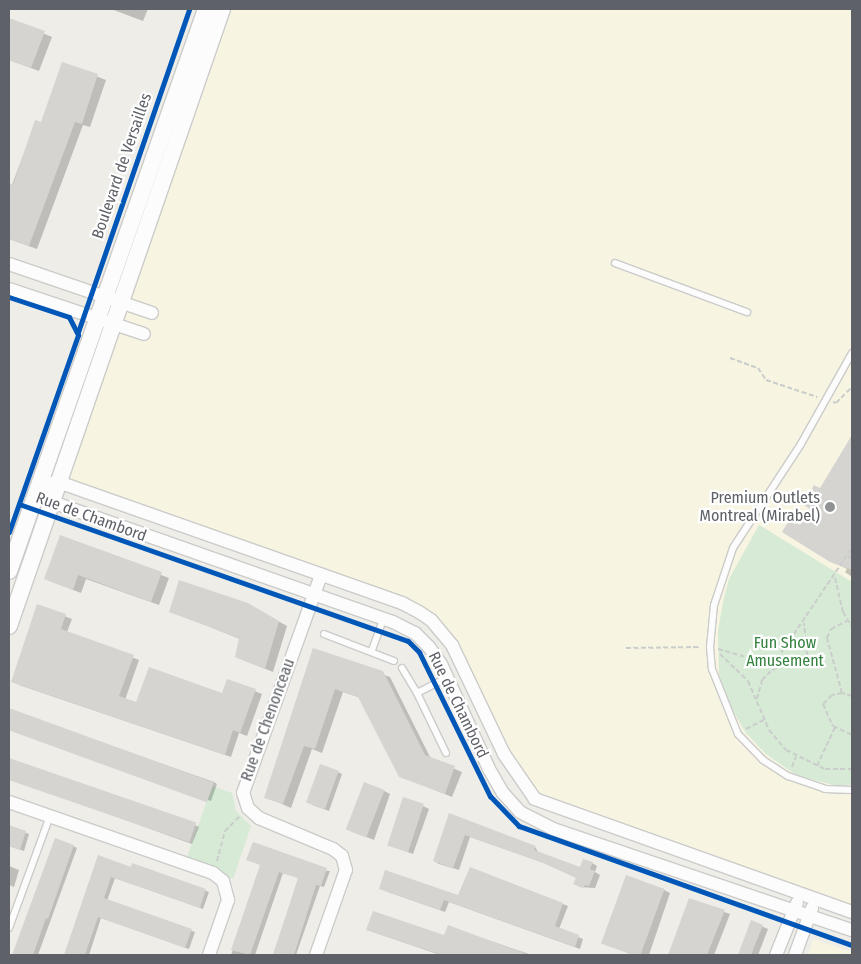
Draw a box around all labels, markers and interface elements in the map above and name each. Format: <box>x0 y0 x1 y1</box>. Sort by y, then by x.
street label: Boulevard de Versailles <box>88 91 156 241</box>
street label: Rue de Chambord <box>33 488 149 546</box>
place label: Premium Outlets Montreal (Mirabel) <box>700 488 820 526</box>
marker: Premium Outlets Montreal (Mirabel) <box>824 501 836 513</box>
park label: Fun Show Amusement <box>746 633 824 671</box>
street label: Rue de Chambord <box>424 649 492 761</box>
street label: Rue de Chenonceau <box>237 656 299 784</box>

